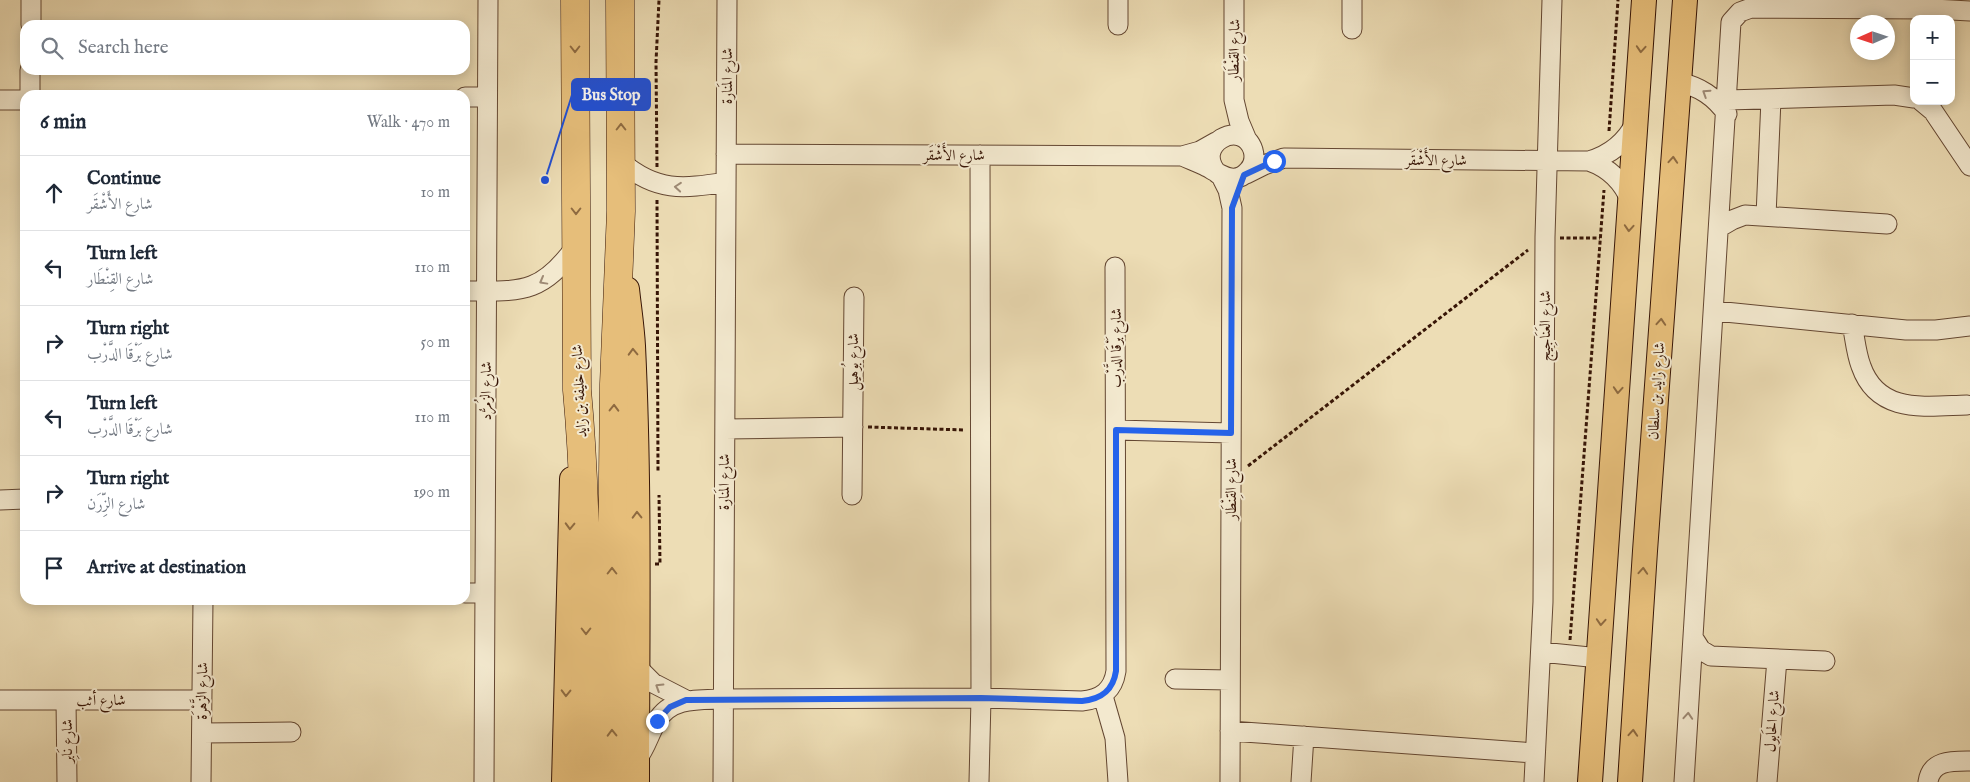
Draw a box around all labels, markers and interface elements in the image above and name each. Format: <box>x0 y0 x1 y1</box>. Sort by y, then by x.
north arrow <box>1850 15 1895 60</box>
map controls <box>1910 15 1955 105</box>
button: + <box>1910 15 1955 60</box>
street label: شارع القِنْطَار <box>1222 19 1248 83</box>
search box <box>20 20 470 75</box>
icon: search <box>38 34 66 62</box>
text: Search here <box>78 36 169 60</box>
one-way arrow <box>570 45 580 53</box>
one-way arrow <box>1636 45 1647 53</box>
street label: شارع المَنارة <box>716 48 740 104</box>
button: − <box>1910 60 1955 105</box>
callout: Bus Stop <box>572 79 650 110</box>
text: Bus Stop <box>582 86 641 106</box>
one-way arrow <box>1702 90 1712 99</box>
text: 6 min <box>40 109 86 136</box>
text: Walk · 470 m <box>367 113 450 133</box>
one-way arrow <box>616 123 626 130</box>
street label: شارع الأَشْقَر <box>921 142 985 168</box>
street label: شارع الأَشْقَر <box>1403 147 1467 173</box>
route start <box>1263 150 1286 173</box>
one-way arrow <box>1667 155 1678 163</box>
text: Continue <box>87 167 161 191</box>
icon: ahead <box>40 179 68 207</box>
one-way arrow <box>674 182 682 193</box>
text: 10 m <box>420 183 450 203</box>
text: شارع الأَشْقَر <box>87 195 153 215</box>
one-way arrow <box>571 208 581 215</box>
one-way arrow <box>1624 225 1635 233</box>
text: Turn left <box>87 242 158 266</box>
icon: left <box>40 254 68 282</box>
text: 110 m <box>414 258 450 278</box>
text: شارع القِنْطَار <box>87 270 153 290</box>
one-way arrow <box>539 274 548 284</box>
street label: شارع العَنَاجِيج <box>1534 291 1559 361</box>
street label: شارع بَرْقَا الدَّرْب <box>1103 308 1129 388</box>
text: Turn right <box>87 317 169 341</box>
one-way arrow <box>1656 318 1667 326</box>
icon: right <box>40 329 68 357</box>
text: 50 m <box>421 333 450 353</box>
street label: شارع بُوهيل <box>840 333 866 391</box>
street label: شارع زايد بن سلطان <box>1644 342 1672 441</box>
street label: شارع خليفة بن زايد <box>568 344 594 438</box>
text: شارع بَرْقَا الدَّرْب <box>87 345 172 365</box>
one-way arrow <box>628 348 638 356</box>
street label: شارع الزُمرُّد <box>473 361 499 421</box>
one-way arrow <box>1612 387 1623 395</box>
text: Turn left <box>87 392 158 416</box>
icon: left <box>40 404 68 432</box>
one-way arrow <box>609 404 619 412</box>
text: 110 m <box>414 408 450 428</box>
text: شارع بَرْقَا الدَّرْب <box>87 420 172 440</box>
street label: شارع المَنارة <box>713 454 737 510</box>
street label: شارع القِنْطَار <box>1220 458 1244 522</box>
text: Turn right <box>87 467 169 491</box>
icon: right <box>40 479 68 507</box>
text: 190 m <box>413 483 450 503</box>
text: شارع الزِّرَن <box>87 495 145 515</box>
one-way arrow <box>632 510 642 518</box>
one-way arrow <box>564 522 575 530</box>
icon: arrive <box>40 554 68 582</box>
text: Arrive at destination <box>87 556 246 580</box>
one-way arrow <box>607 567 617 574</box>
one-way arrow <box>1638 567 1649 575</box>
one-way arrow <box>1596 619 1607 627</box>
one-way arrow <box>581 627 591 635</box>
street label: شارع الزَّهْرَة <box>189 662 216 720</box>
one-way arrow <box>656 684 665 693</box>
street label: شارع أثب <box>76 689 126 713</box>
street label: شارع الحَابول <box>1759 689 1787 753</box>
one-way arrow <box>561 690 571 697</box>
route end <box>646 710 669 733</box>
one-way arrow <box>1683 712 1694 720</box>
street label: شارع نَابِر <box>56 719 80 765</box>
one-way arrow <box>607 729 617 737</box>
one-way arrow <box>1627 729 1638 737</box>

